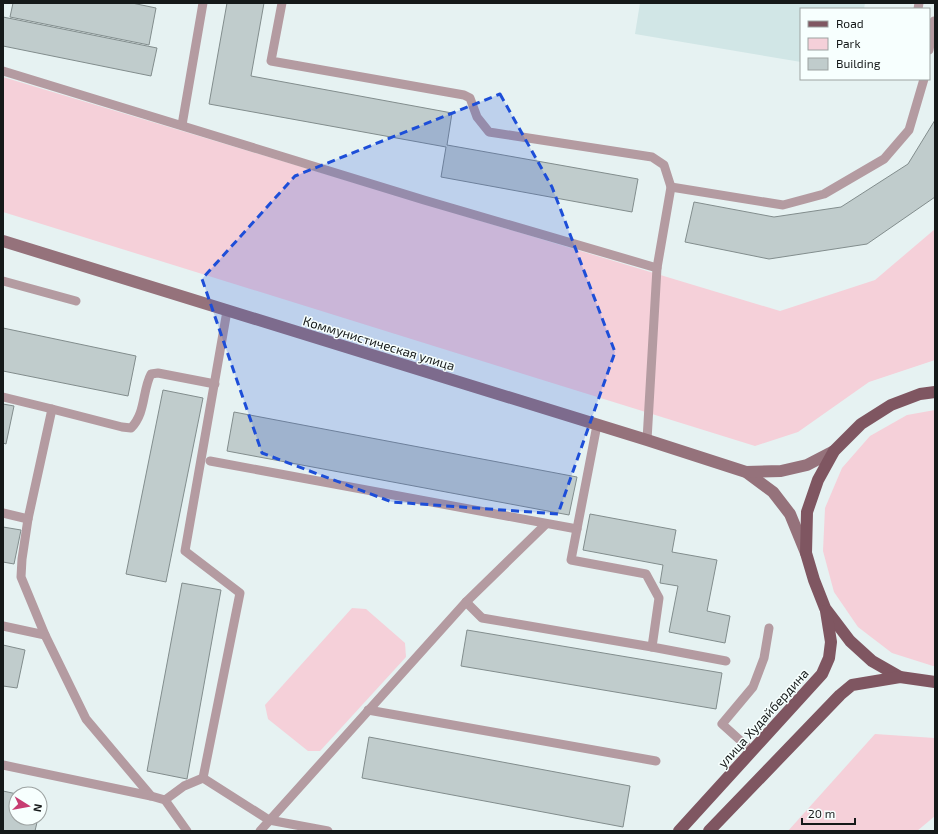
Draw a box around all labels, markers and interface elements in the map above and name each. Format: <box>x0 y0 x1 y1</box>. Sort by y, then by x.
legend <box>800 8 930 80</box>
text: Road <box>836 16 864 30</box>
text: Park <box>836 36 861 50</box>
text: Building <box>836 56 881 70</box>
street label: Коммунистическая улица <box>301 312 457 374</box>
street label: улица Худайбердина <box>714 665 812 771</box>
north arrow <box>8 786 48 826</box>
scale bar <box>802 800 855 826</box>
text: N <box>31 803 45 813</box>
text: 20 m <box>808 806 835 820</box>

